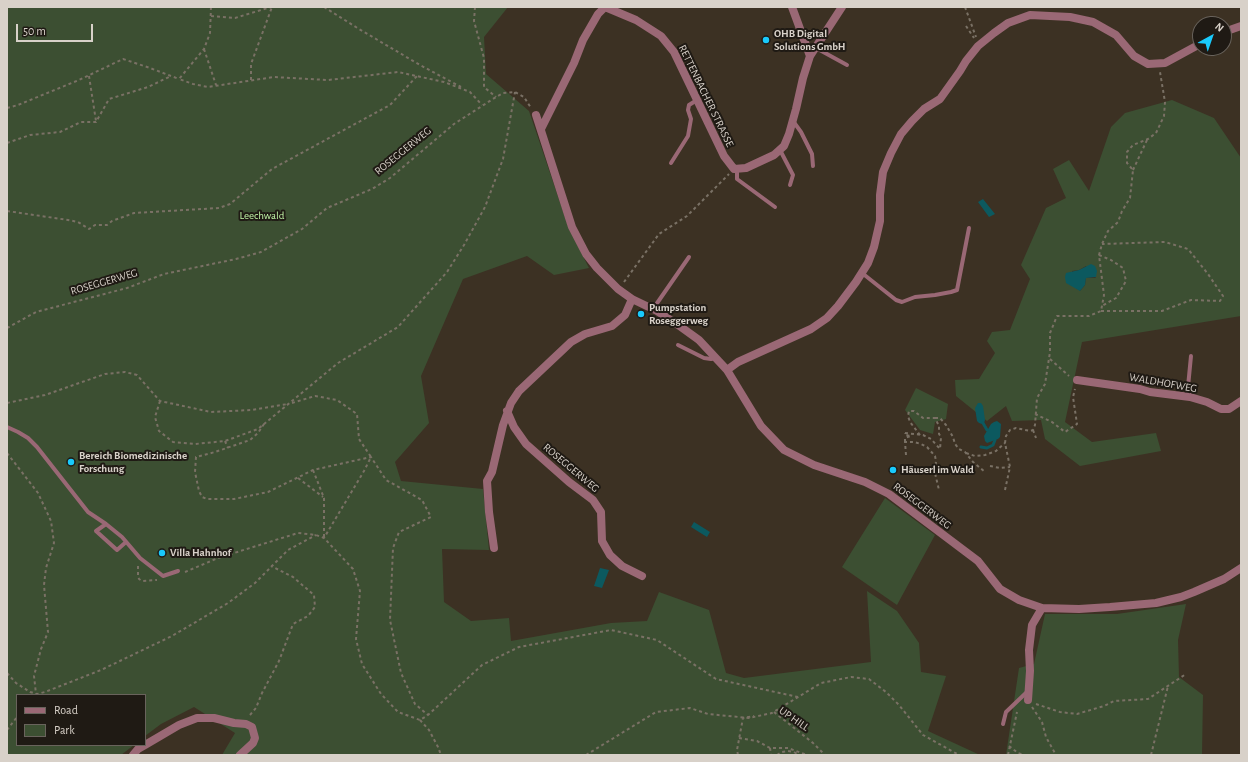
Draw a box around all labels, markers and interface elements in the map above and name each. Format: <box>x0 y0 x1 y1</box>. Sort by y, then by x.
scale bar <box>18 16 95 42</box>
north arrow <box>1192 16 1232 56</box>
text: N <box>1213 21 1226 34</box>
text: 50 m <box>23 25 46 37</box>
place label: OHB Digital Solutions GmbH <box>774 27 845 53</box>
marker: OHB Digital Solutions GmbH <box>761 35 771 45</box>
street label: RETTENBACHER STRASSE <box>675 43 737 149</box>
street label: ROSEGGERWEG <box>372 124 434 178</box>
park label: Leechwald <box>239 209 285 223</box>
street label: ROSEGGERWEG <box>69 266 139 298</box>
place label: Pumpstation Roseggerweg <box>649 301 708 327</box>
marker: Pumpstation Roseggerweg <box>636 309 646 319</box>
street label: WALDHOFWEG <box>1128 371 1198 395</box>
street label: ROSEGGERWEG <box>540 441 602 495</box>
place label: Bereich Biomedizinische Forschung <box>79 449 187 475</box>
marker: Bereich Biomedizinische Forschung <box>66 457 76 467</box>
place label: Häuserl im Wald <box>901 463 974 477</box>
marker: Häuserl im Wald <box>888 465 898 475</box>
street label: ROSEGGERWEG <box>890 480 954 532</box>
place label: Villa Hahnhof <box>170 546 231 560</box>
marker: Villa Hahnhof <box>157 548 167 558</box>
legend <box>16 694 146 746</box>
text: Road <box>54 704 78 716</box>
street label: UP HILL <box>776 704 812 734</box>
text: Park <box>54 724 75 736</box>

